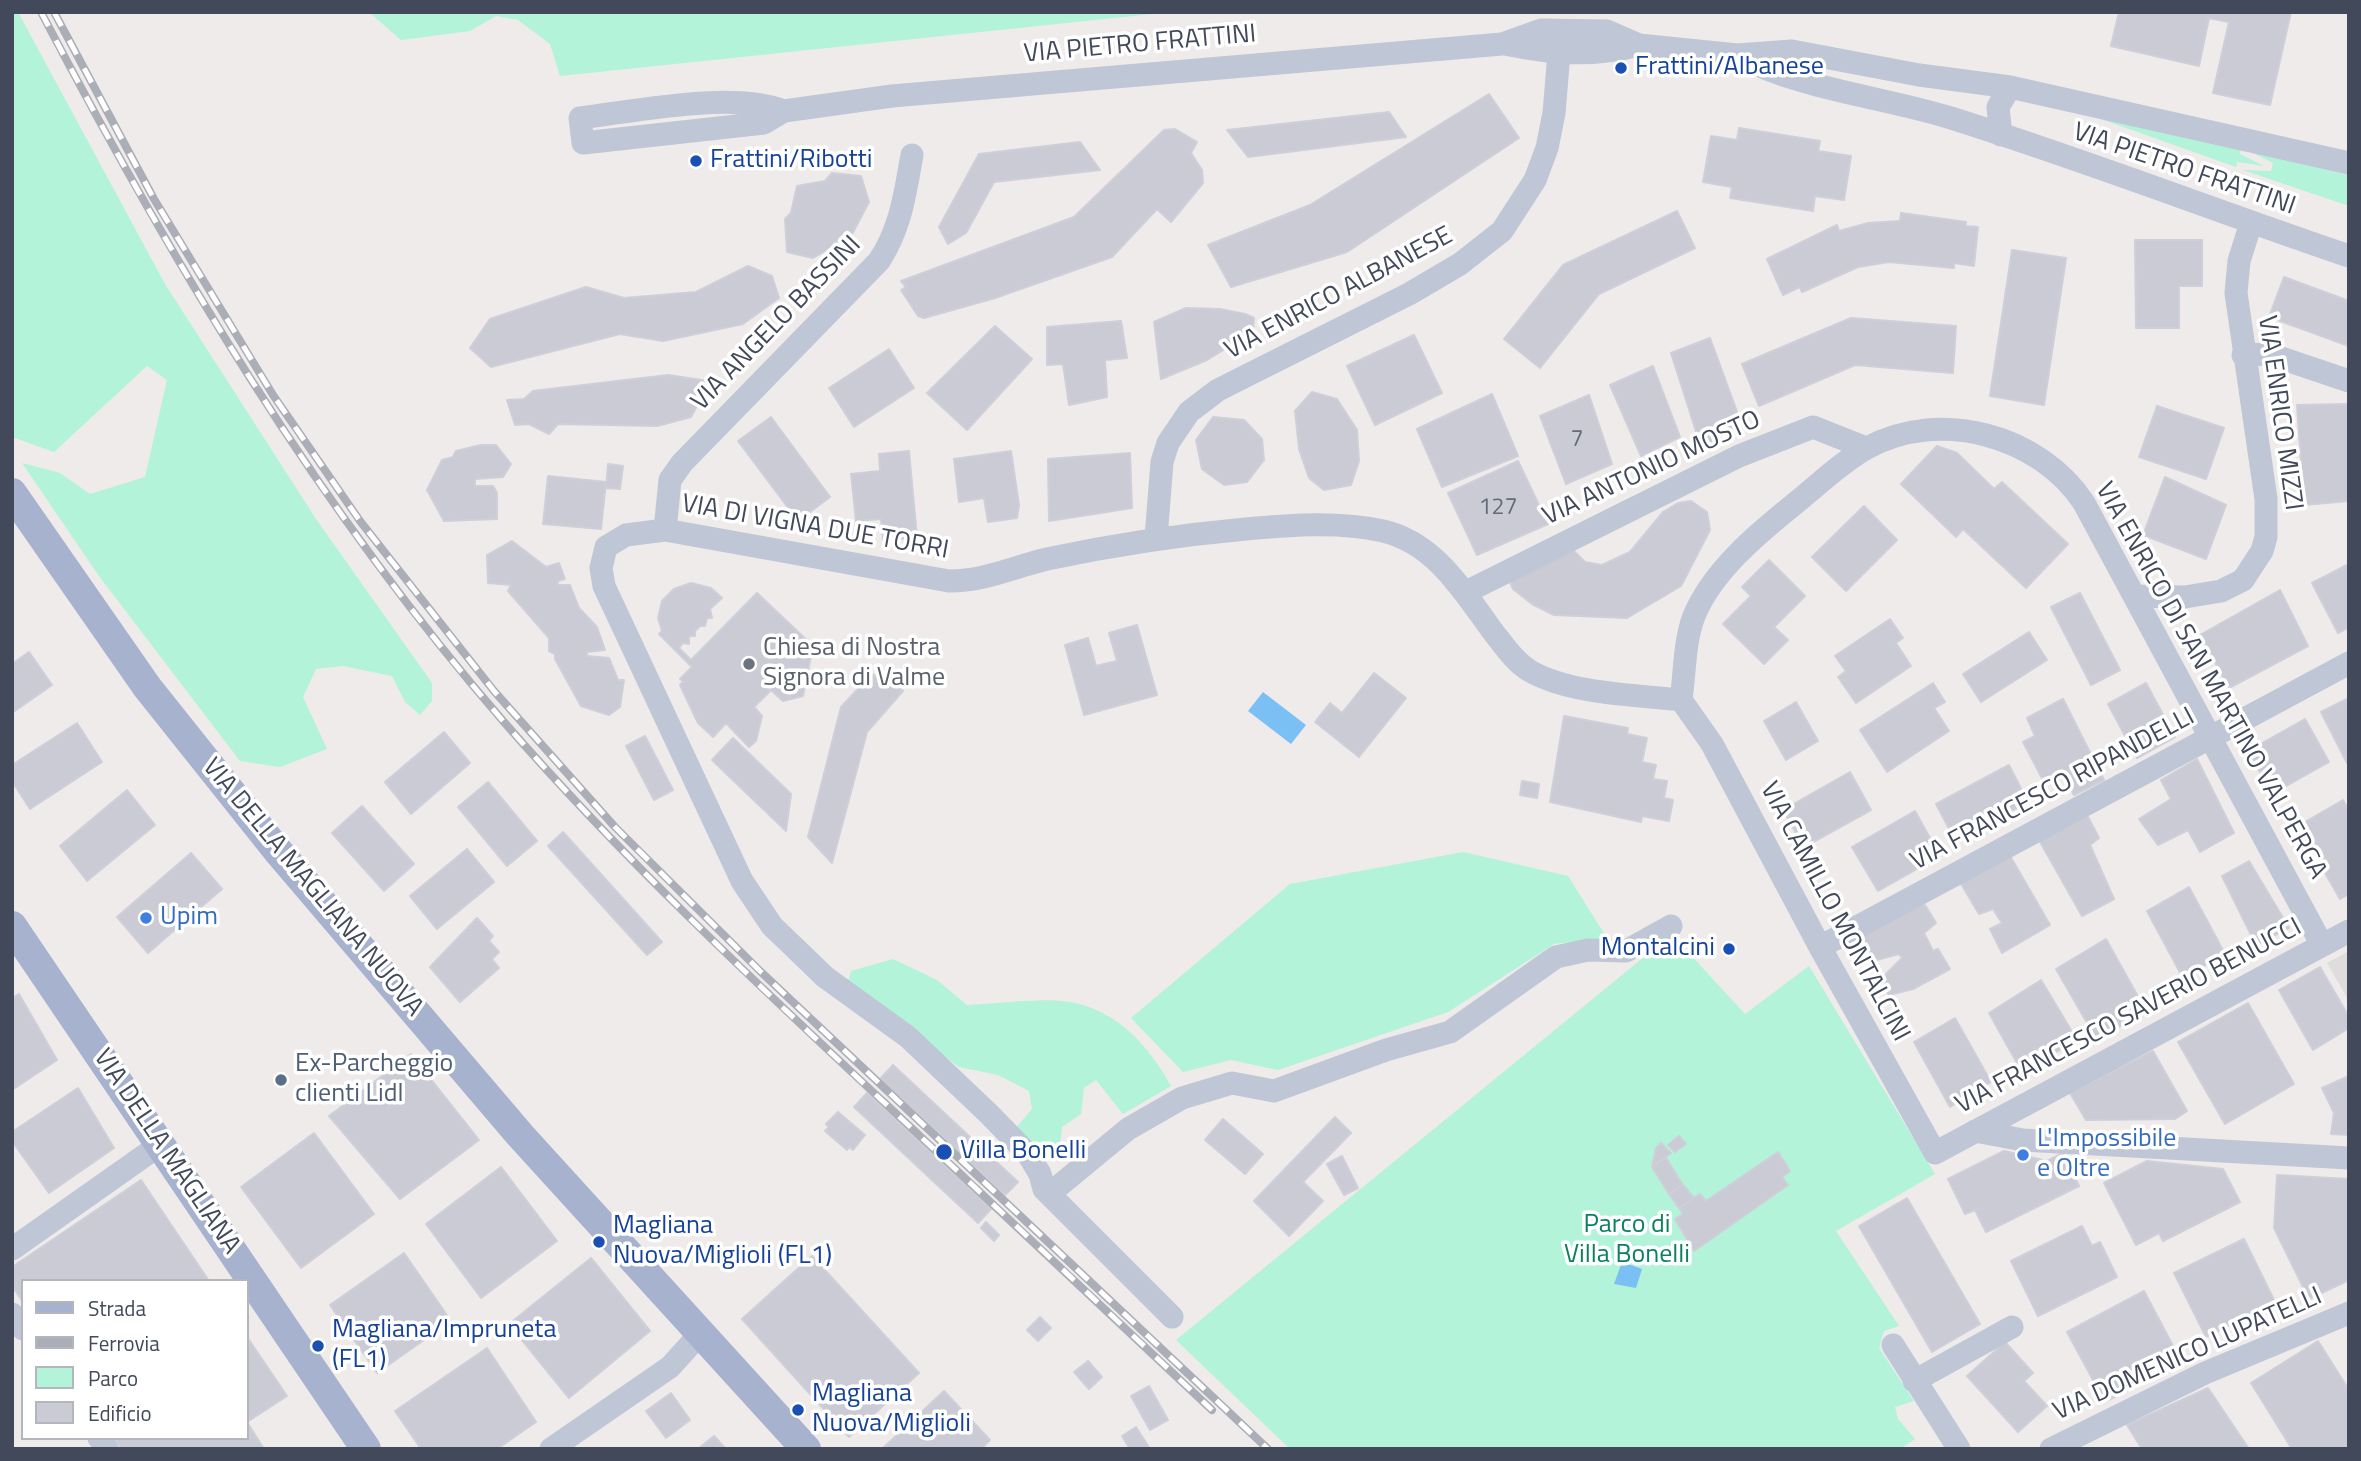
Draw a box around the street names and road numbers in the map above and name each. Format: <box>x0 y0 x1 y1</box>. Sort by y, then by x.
street label: VIA PIETRO FRATTINI <box>1023 19 1257 71</box>
street label: VIA PIETRO FRATTINI <box>2069 117 2299 223</box>
street label: VIA ENRICO ALBANESE <box>1220 221 1458 367</box>
street label: VIA ANGELO BASSINI <box>686 230 868 418</box>
street label: VIA ENRICO MIZZI <box>2250 314 2308 512</box>
street label: VIA ANTONIO MOSTO <box>1538 405 1766 533</box>
street label: VIA ENRICO DI SAN MARTINO VALPERGA <box>2088 477 2332 885</box>
street label: VIA DI VIGNA DUE TORRI <box>679 489 951 567</box>
street label: VIA FRANCESCO RIPANDELLI <box>1906 702 2200 878</box>
street label: VIA DELLA MAGLIANA NUOVA <box>195 753 429 1023</box>
street label: VIA CAMILLO MONTALCINI <box>1752 777 1916 1047</box>
street label: VIA FRANCESCO SAVERIO BENUCCI <box>1951 912 2307 1122</box>
street label: VIA DELLA MAGLIANA <box>86 1044 246 1260</box>
street label: VIA DOMENICO LUPATELLI <box>2049 1282 2327 1428</box>

